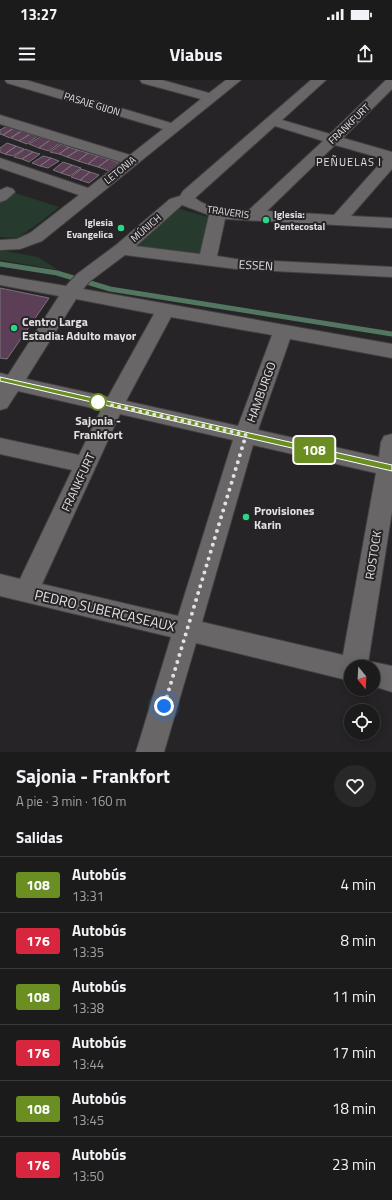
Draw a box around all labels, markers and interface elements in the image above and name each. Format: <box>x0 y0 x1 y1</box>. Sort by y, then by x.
text: 13:27 <box>20 3 57 26</box>
text: Viabus <box>170 41 222 68</box>
icon: menu <box>16 43 38 65</box>
icon: share <box>354 43 376 65</box>
street label: PASAJE GIJON <box>62 88 122 120</box>
street label: FRANKFURT <box>325 100 374 148</box>
street label: LETONIA <box>101 152 139 188</box>
district label: PEÑUELAS I <box>316 154 382 170</box>
street label: TRAVERIS <box>206 202 250 222</box>
place label: Iglesia: Pentecostal <box>274 207 325 234</box>
street label: MÚNICH <box>127 210 165 246</box>
place label: Iglesia Evangelica <box>67 215 113 242</box>
marker: Iglesia: Pentecostal <box>261 215 271 225</box>
marker: Iglesia Evangelica <box>116 223 126 233</box>
street label: ESSEN <box>238 255 274 275</box>
place label: Centro Larga Estadia: Adulto mayor <box>22 312 137 345</box>
marker: Centro Larga Estadia: Adulto mayor <box>9 323 19 333</box>
street label: HAMBURGO <box>241 359 281 425</box>
marker: Sajonia - Frankfort <box>89 393 107 411</box>
place label: Sajonia - Frankfort <box>73 411 123 444</box>
line badge: 108 <box>291 437 337 463</box>
text: 108 <box>302 439 326 460</box>
street label: FRANKFURT <box>56 449 100 515</box>
place label: Provisiones Karin <box>254 501 315 534</box>
marker: Provisiones Karin <box>241 512 251 522</box>
street label: ROSTOCK <box>360 529 386 581</box>
street label: PEDRO SUBERCASEAUX <box>33 584 178 636</box>
north arrow <box>344 660 380 696</box>
map controls <box>344 660 380 740</box>
your location <box>154 696 174 716</box>
button: locate <box>344 704 380 740</box>
text: Sajonia - Frankfort <box>16 761 170 790</box>
button: heart <box>334 765 376 807</box>
text: A pie · 3 min · 160 m <box>16 791 126 811</box>
text: Salidas <box>16 826 63 849</box>
text: Autobús <box>72 863 126 886</box>
text: 4 min <box>340 873 376 896</box>
text: 108 <box>26 874 50 895</box>
text: 13:31 <box>72 886 104 906</box>
text: Autobús <box>72 919 126 942</box>
text: 8 min <box>340 929 376 952</box>
text: 176 <box>26 930 50 951</box>
text: 13:35 <box>72 942 104 962</box>
text: Autobús <box>72 975 126 998</box>
text: 11 min <box>332 985 376 1008</box>
text: 108 <box>26 986 50 1007</box>
text: 13:38 <box>72 998 104 1018</box>
text: Autobús <box>72 1031 126 1054</box>
text: 17 min <box>332 1041 376 1064</box>
text: 176 <box>26 1042 50 1063</box>
text: 13:44 <box>72 1054 104 1074</box>
text: Autobús <box>72 1087 126 1110</box>
text: 18 min <box>332 1097 376 1120</box>
text: 108 <box>26 1098 50 1119</box>
text: 13:45 <box>72 1110 104 1130</box>
text: Autobús <box>72 1143 126 1166</box>
text: 23 min <box>332 1153 376 1176</box>
text: 176 <box>26 1154 50 1175</box>
text: 13:50 <box>72 1166 104 1186</box>

